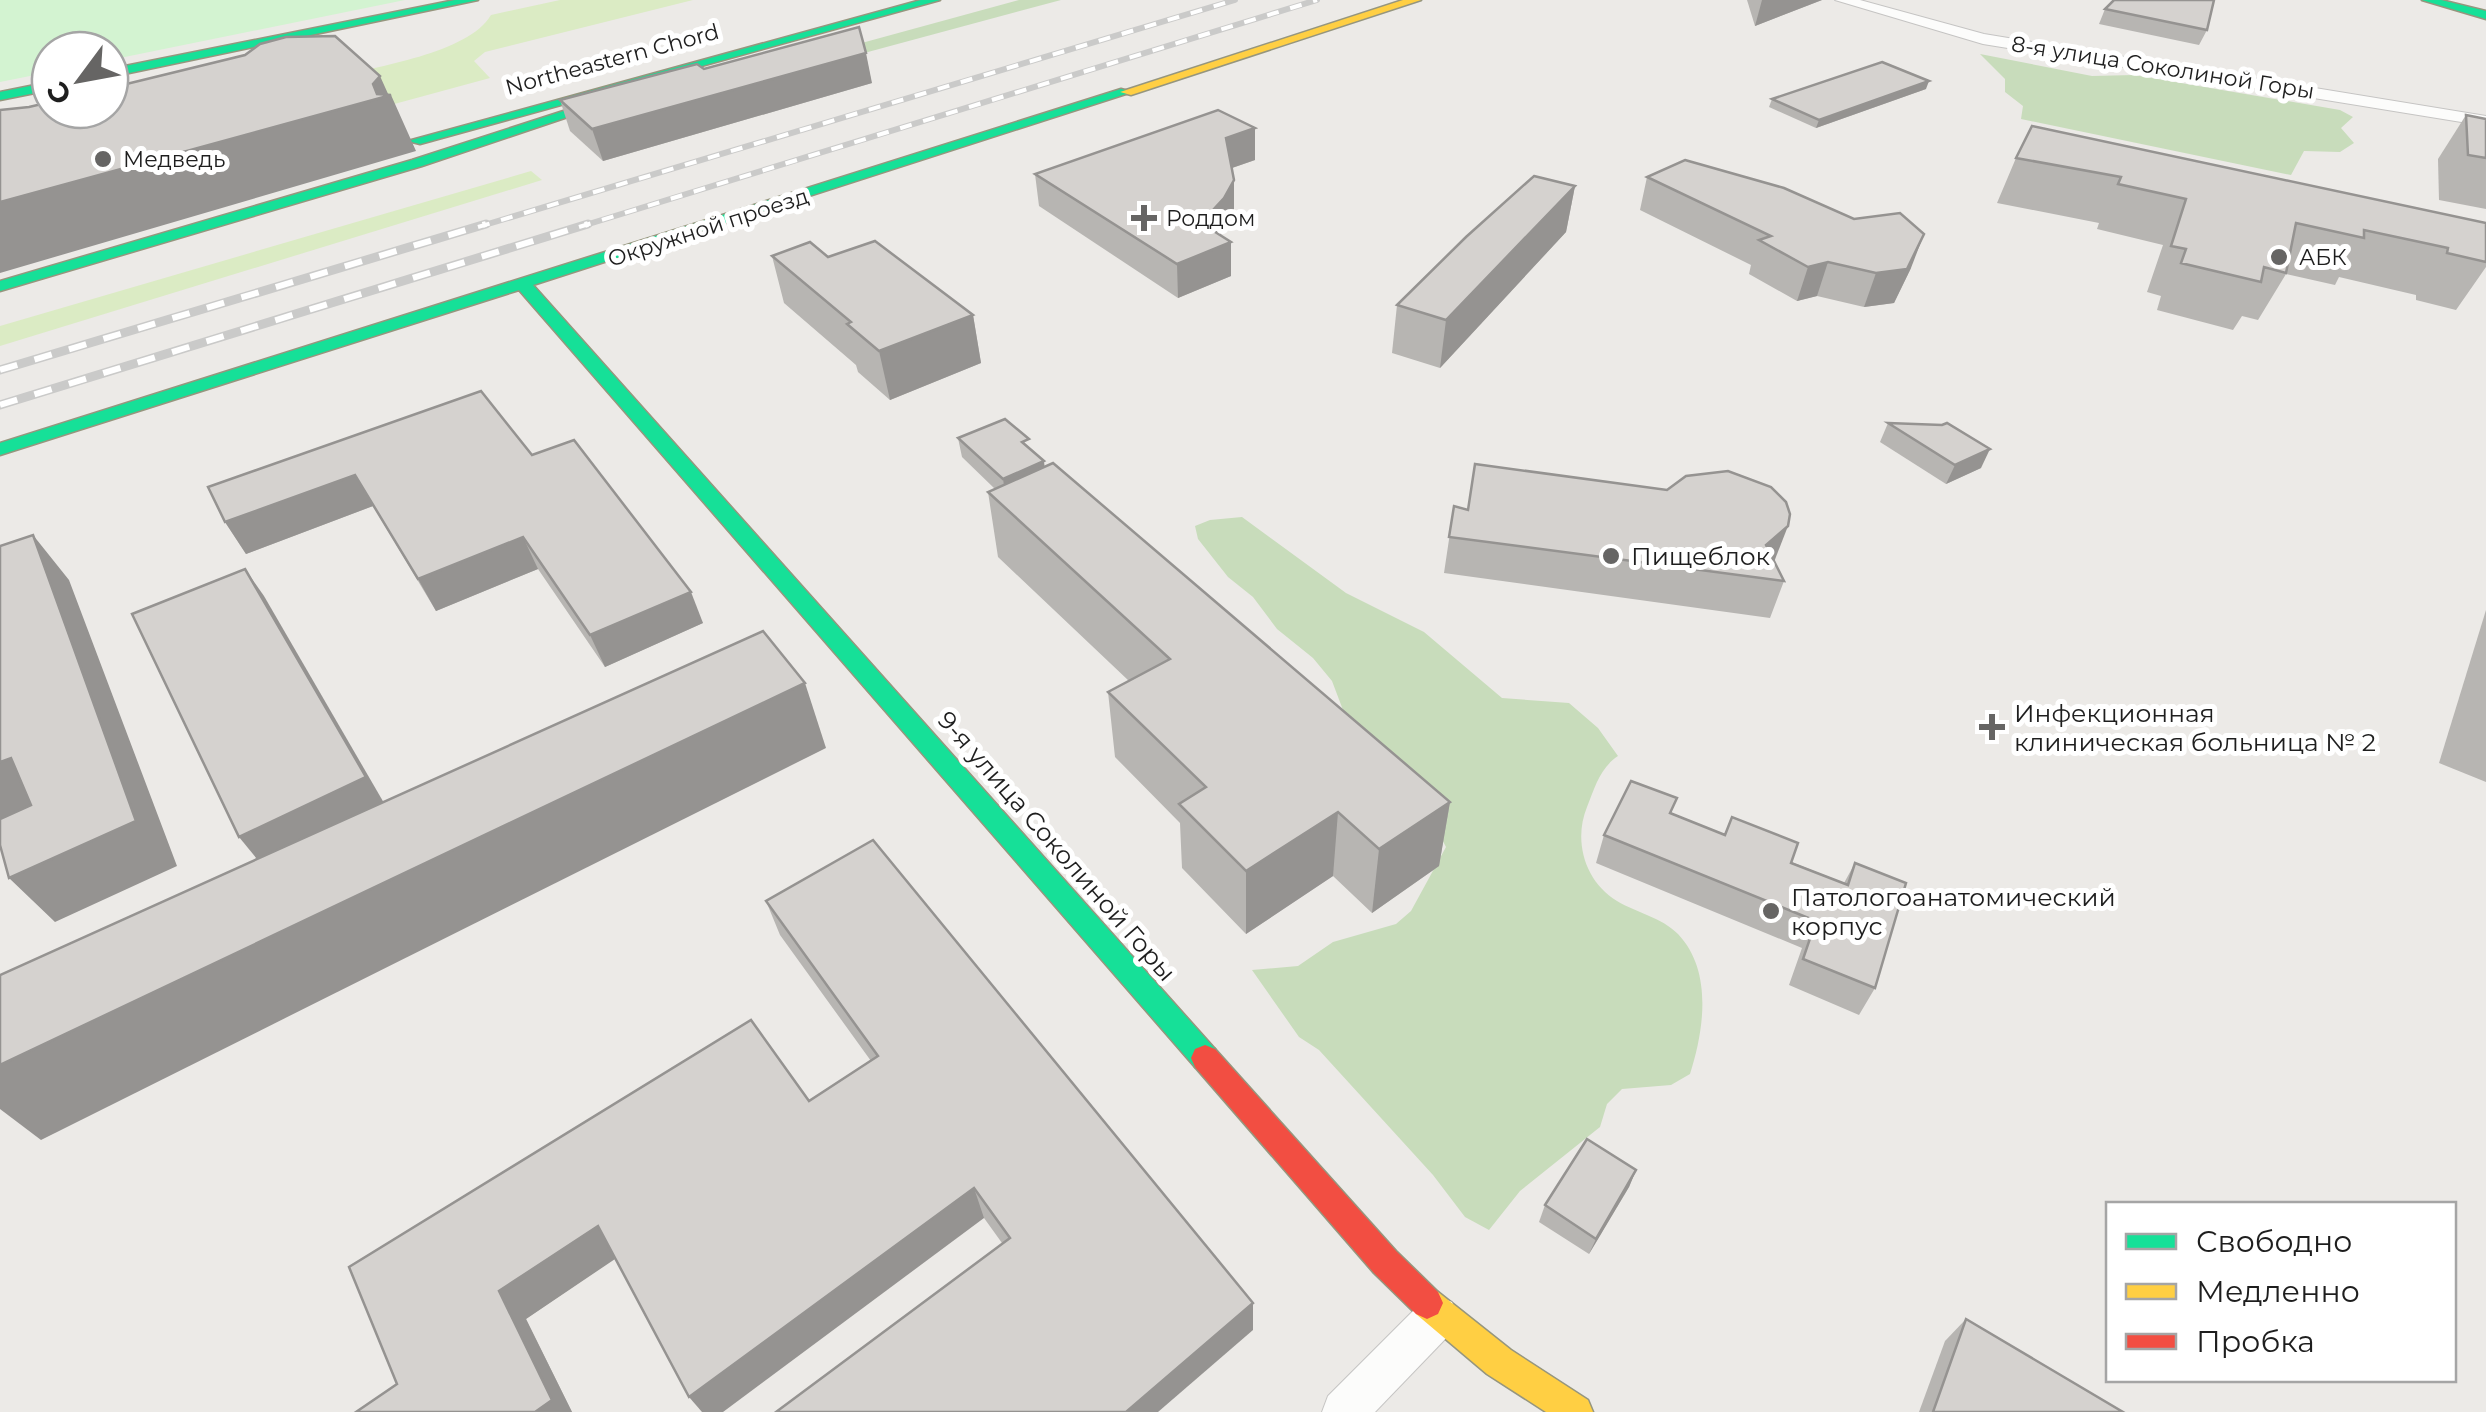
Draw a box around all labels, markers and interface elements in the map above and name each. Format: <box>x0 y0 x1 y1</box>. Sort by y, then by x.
street label: Northeastern Chord <box>502 18 722 101</box>
north arrow <box>30 30 130 130</box>
street label: 8-я улица Соколиной Горы <box>2010 30 2316 105</box>
text: С <box>39 76 79 111</box>
place label: Медведь <box>123 146 225 173</box>
marker: Медведь <box>92 148 114 170</box>
street label: Окружной проезд <box>604 182 812 273</box>
marker: Роддом <box>1131 205 1157 231</box>
place label: Роддом <box>1166 205 1255 232</box>
place label: АБК <box>2299 244 2347 271</box>
marker: АБК <box>2268 246 2290 268</box>
place label: Пищеблок <box>1631 541 1771 571</box>
marker: Пищеблок <box>1600 545 1622 567</box>
place label: Инфекционная клиническая больница № 2 <box>2014 698 2376 757</box>
street label: 9-я улица Соколиной Горы <box>932 705 1182 987</box>
marker: Инфекционная клиническая больница № 2 <box>1979 714 2005 740</box>
place label: Патологоанатомический корпус <box>1791 882 2116 941</box>
marker: Патологоанатомический корпус <box>1760 900 1782 922</box>
legend <box>2106 1202 2456 1382</box>
text: Свободно <box>2196 1223 2352 1260</box>
text: Медленно <box>2196 1273 2360 1310</box>
text: Пробка <box>2196 1323 2315 1360</box>

